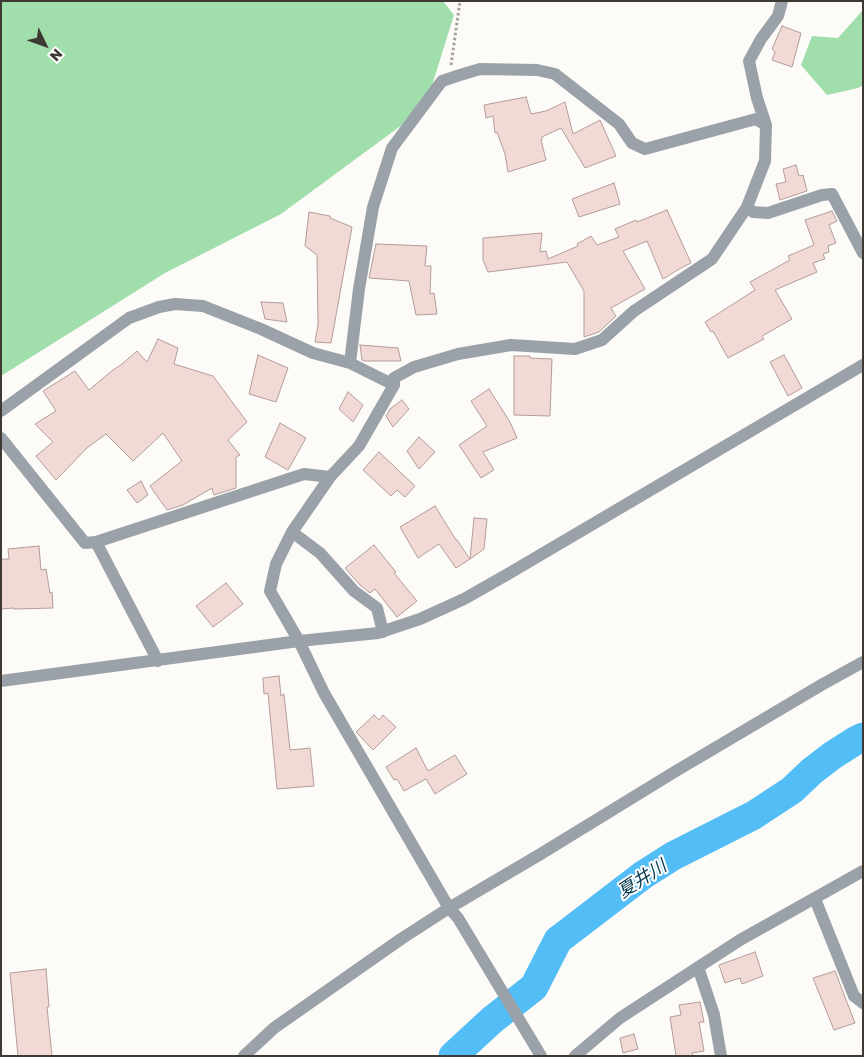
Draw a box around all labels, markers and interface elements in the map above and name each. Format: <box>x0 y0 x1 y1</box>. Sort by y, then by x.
north arrow <box>20 20 70 70</box>
text: N <box>47 46 66 65</box>
water label: 夏井川 <box>613 855 671 903</box>

